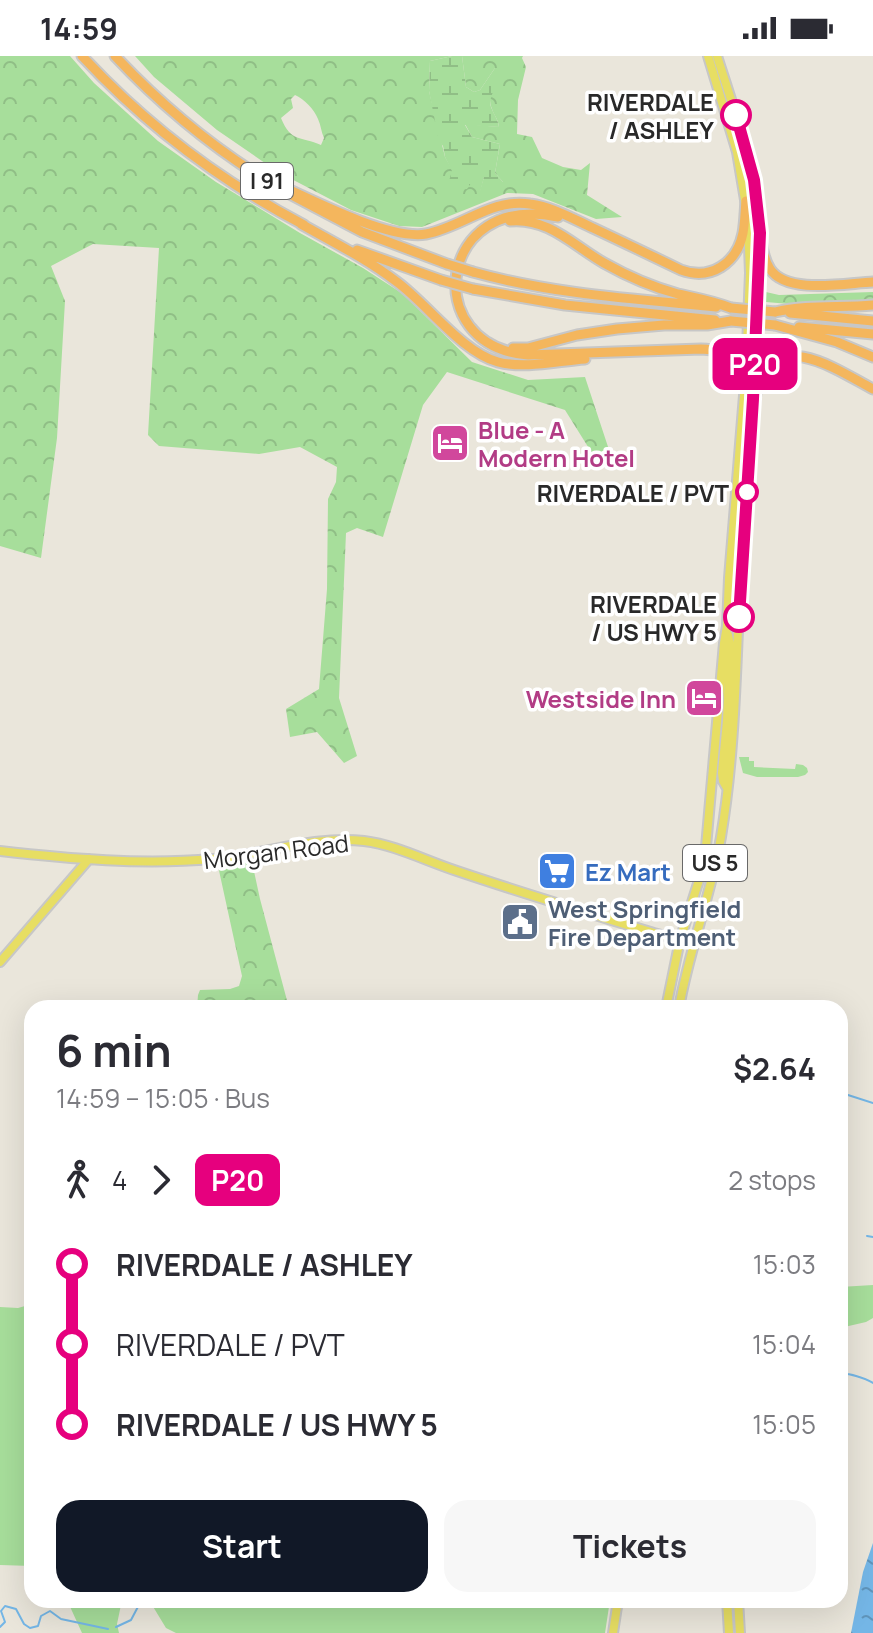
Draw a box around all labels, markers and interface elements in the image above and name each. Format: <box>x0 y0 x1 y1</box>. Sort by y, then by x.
text: 14:59 <box>40 8 118 49</box>
place label: RIVERDALE / ASHLEY <box>587 85 714 146</box>
marker: RIVERDALE / ASHLEY <box>721 100 751 130</box>
road number: I 91 <box>241 163 293 199</box>
line badge: P20 <box>709 338 801 390</box>
text: P20 <box>729 345 781 383</box>
place label: Blue - A Modern Hotel <box>478 413 635 474</box>
hotel icon: Blue - A Modern Hotel <box>429 422 471 464</box>
place label: RIVERDALE / PVT <box>537 476 729 509</box>
marker: RIVERDALE / PVT <box>736 481 758 503</box>
place label: RIVERDALE / US HWY 5 <box>590 587 717 648</box>
marker: RIVERDALE / US HWY 5 <box>724 602 754 632</box>
hotel icon: Westside Inn <box>683 677 725 719</box>
place label: Westside Inn <box>526 682 676 715</box>
street label: Morgan Road <box>202 826 350 876</box>
road number: US 5 <box>683 845 747 881</box>
supermarket icon: Ez Mart <box>536 850 578 892</box>
place label: Ez Mart <box>585 855 671 888</box>
place label: West Springfield Fire Department <box>548 892 741 953</box>
public building icon: West Springfield Fire Department <box>499 901 541 943</box>
text: 6 min <box>56 1020 172 1080</box>
text: $2.64 <box>733 1048 816 1089</box>
text: 14:59 – 15:05 · Bus <box>56 1080 270 1116</box>
icon: walk <box>56 1158 100 1202</box>
icon: forward <box>139 1158 183 1202</box>
text: P20 <box>211 1161 264 1199</box>
text: 4 <box>112 1162 127 1198</box>
text: 2 stops <box>728 1162 816 1198</box>
text: RIVERDALE / ASHLEY <box>116 1244 413 1285</box>
text: 15:03 <box>753 1246 816 1282</box>
text: RIVERDALE / PVT <box>116 1324 345 1365</box>
text: 15:04 <box>752 1326 816 1362</box>
text: RIVERDALE / US HWY 5 <box>116 1404 438 1445</box>
text: 15:05 <box>752 1406 816 1442</box>
button: Start <box>56 1500 428 1592</box>
button: Tickets <box>444 1500 816 1592</box>

